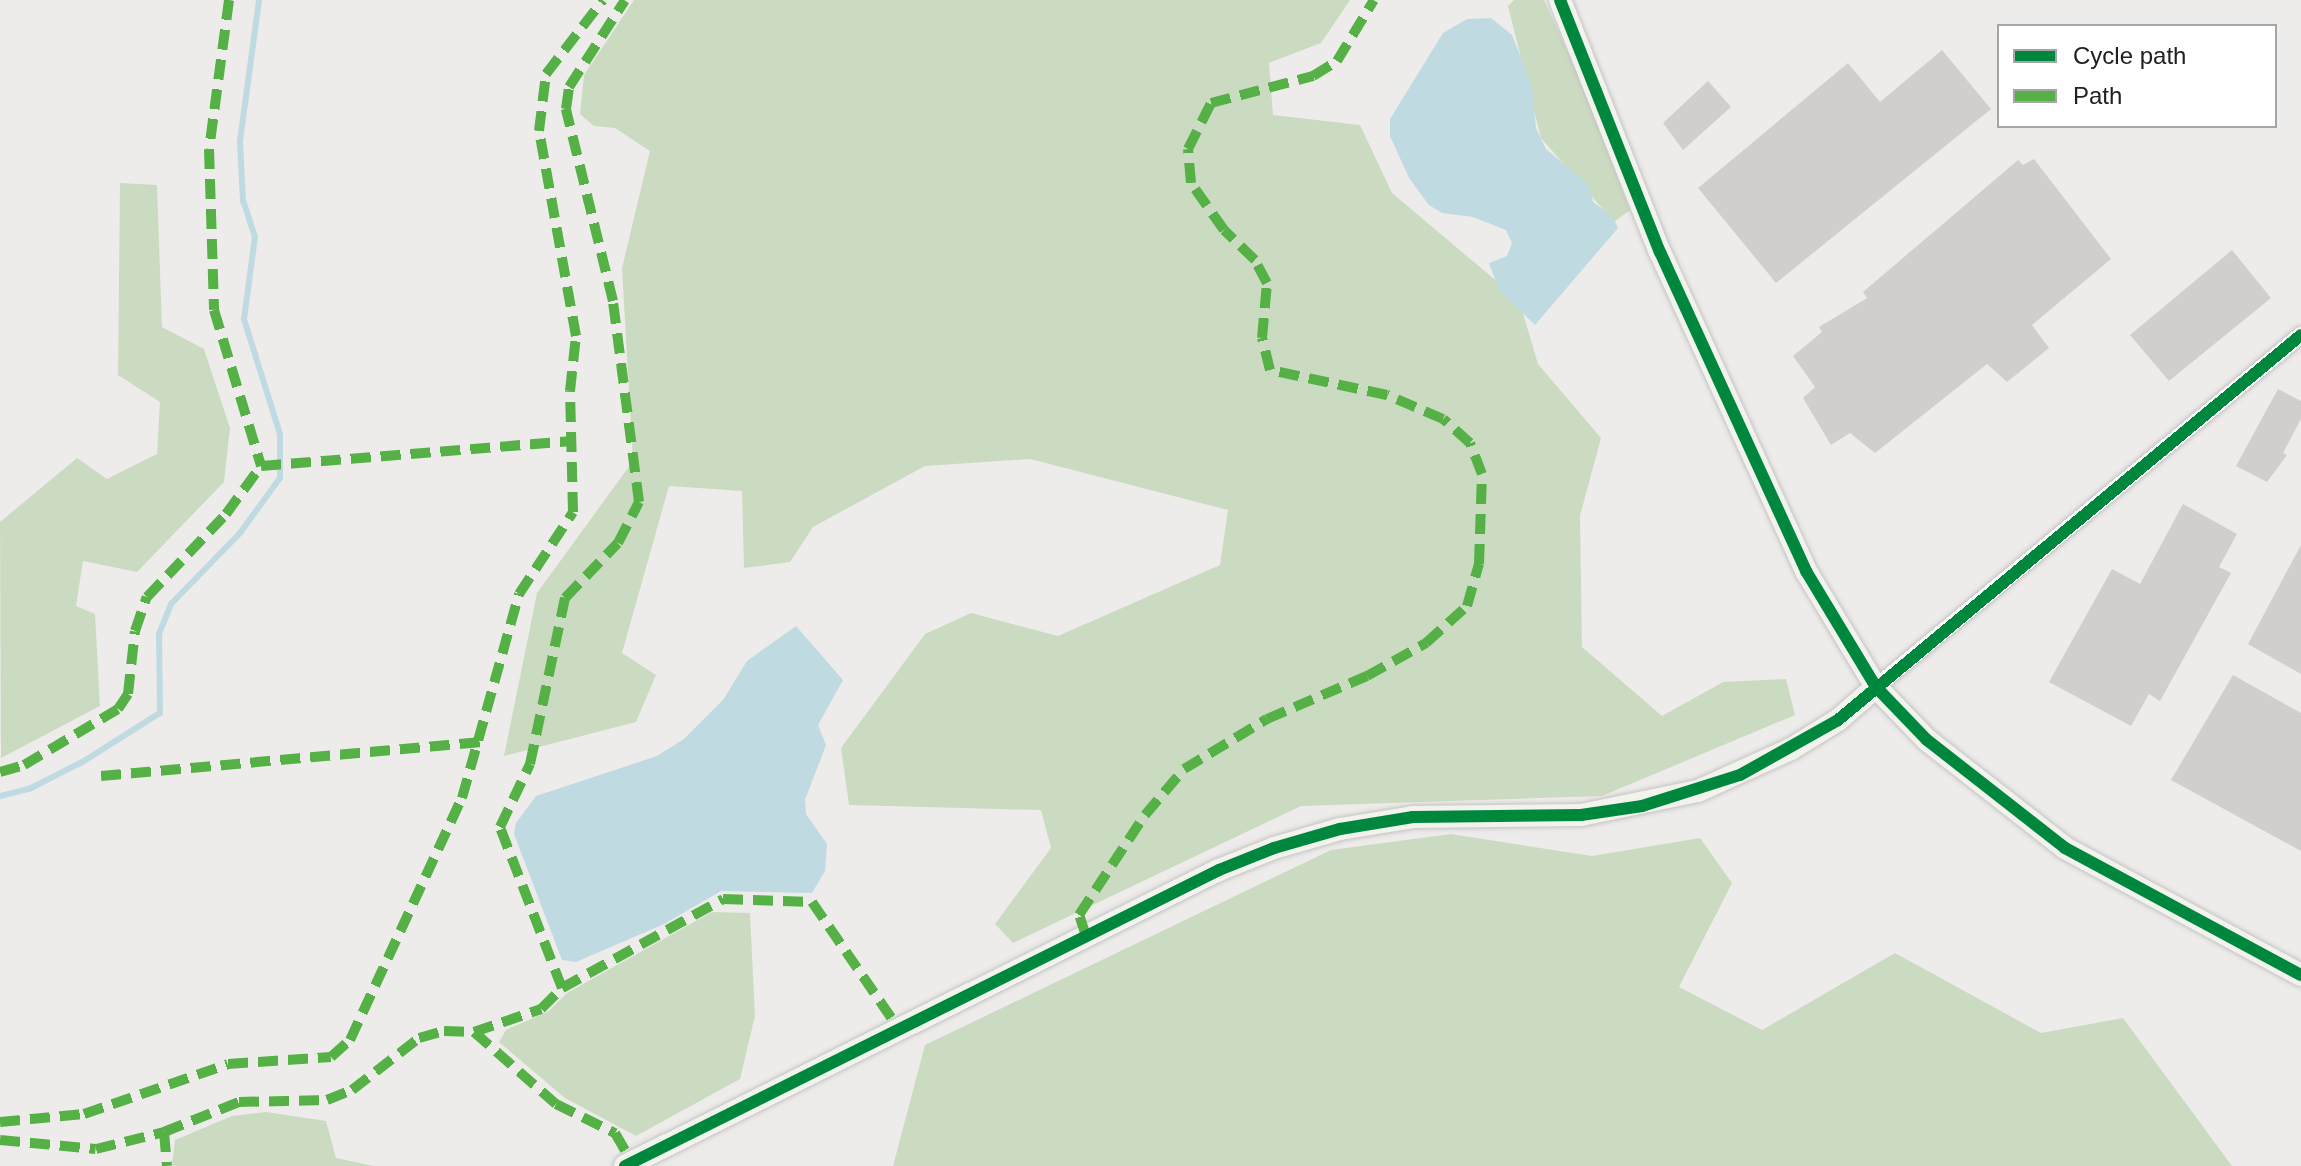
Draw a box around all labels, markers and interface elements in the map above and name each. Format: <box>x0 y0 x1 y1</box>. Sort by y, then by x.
legend <box>1997 24 2277 128</box>
text: Cycle path <box>2073 42 2186 69</box>
text: Path <box>2073 82 2122 109</box>

